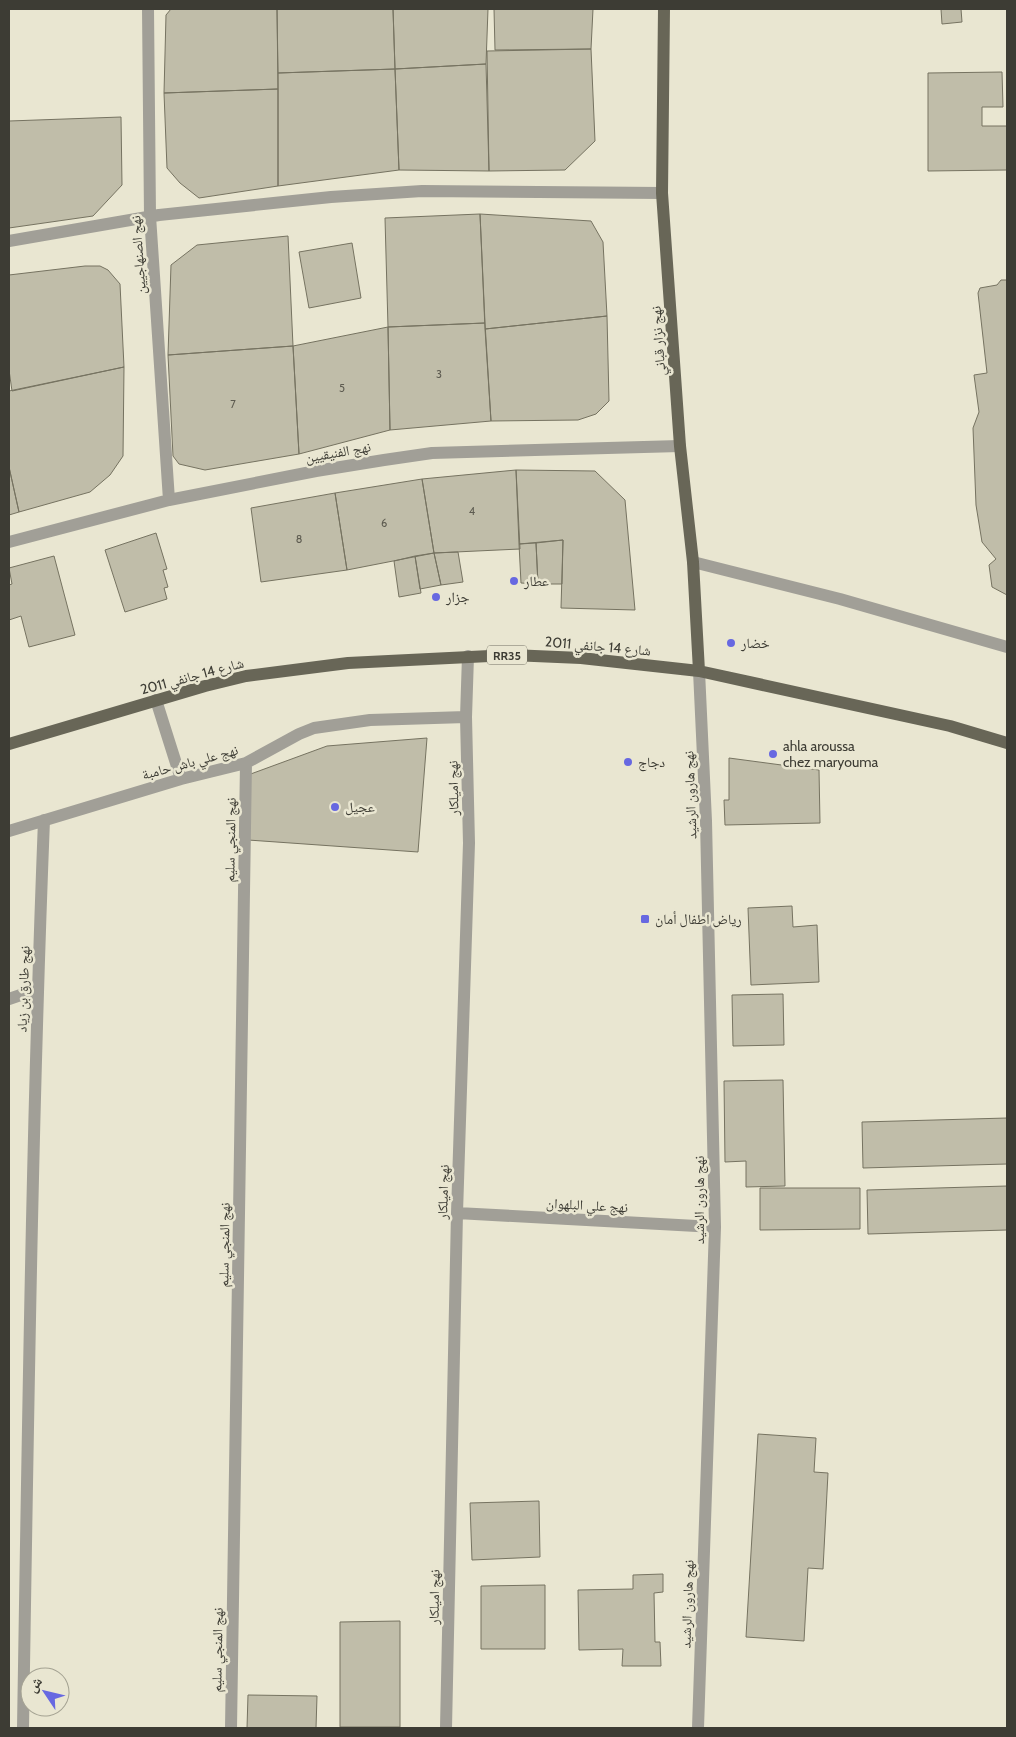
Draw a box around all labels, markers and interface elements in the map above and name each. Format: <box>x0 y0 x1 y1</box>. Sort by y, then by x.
street label: نهج الصنهاجيين <box>126 215 151 295</box>
street label: نهج نزار قباني <box>647 305 672 377</box>
house number: 3 <box>436 367 442 381</box>
house number: 5 <box>339 381 345 395</box>
house number: 7 <box>230 397 236 411</box>
street label: نهج الفنيقيين <box>304 437 372 468</box>
house number: 4 <box>469 504 476 518</box>
house number: 6 <box>381 516 387 530</box>
house number: 8 <box>296 532 302 546</box>
place label: عطار <box>523 572 549 590</box>
marker: عطار <box>508 575 520 587</box>
place label: جزار <box>445 588 469 606</box>
marker: جزار <box>430 591 442 603</box>
street label: شارع 14 جانفي 2011 <box>544 632 652 662</box>
place label: خضار <box>740 634 770 652</box>
marker: خضار <box>725 637 737 649</box>
road number: RR35 <box>487 646 527 664</box>
street label: شارع 14 جانفي 2011 <box>138 654 246 701</box>
place label: ahla aroussa chez maryouma <box>783 737 879 771</box>
street label: نهج علي باش حامبة <box>140 740 241 786</box>
marker: ahla aroussa chez maryouma <box>767 748 779 760</box>
street label: نهج هارون الرشيد <box>679 750 702 840</box>
place label: دجاج <box>638 753 665 772</box>
marker: دجاج <box>622 756 634 768</box>
street label: نهج اميلكار <box>444 760 463 817</box>
street label: نهج المنجي سليم <box>220 797 242 883</box>
place label: عجيل <box>345 798 375 816</box>
marker: عجيل <box>329 801 341 813</box>
place label: رياض اطفال أمان <box>655 910 742 928</box>
marker: رياض اطفال أمان <box>639 913 651 925</box>
street label: نهج طارق بن زياد <box>12 945 35 1033</box>
street label: نهج هارون الرشيد <box>690 1156 709 1244</box>
street label: نهج اميلكار <box>433 1164 454 1221</box>
street label: نهج علي البلهوان <box>545 1194 629 1219</box>
street label: نهج المنجي سليم <box>214 1202 236 1288</box>
street label: نهج هارون الرشيد <box>676 1559 699 1649</box>
street label: نهج اميلكار <box>425 1569 444 1626</box>
street label: نهج المنجي سليم <box>207 1607 229 1693</box>
north arrow <box>20 1667 70 1717</box>
text: ش <box>23 1673 46 1696</box>

